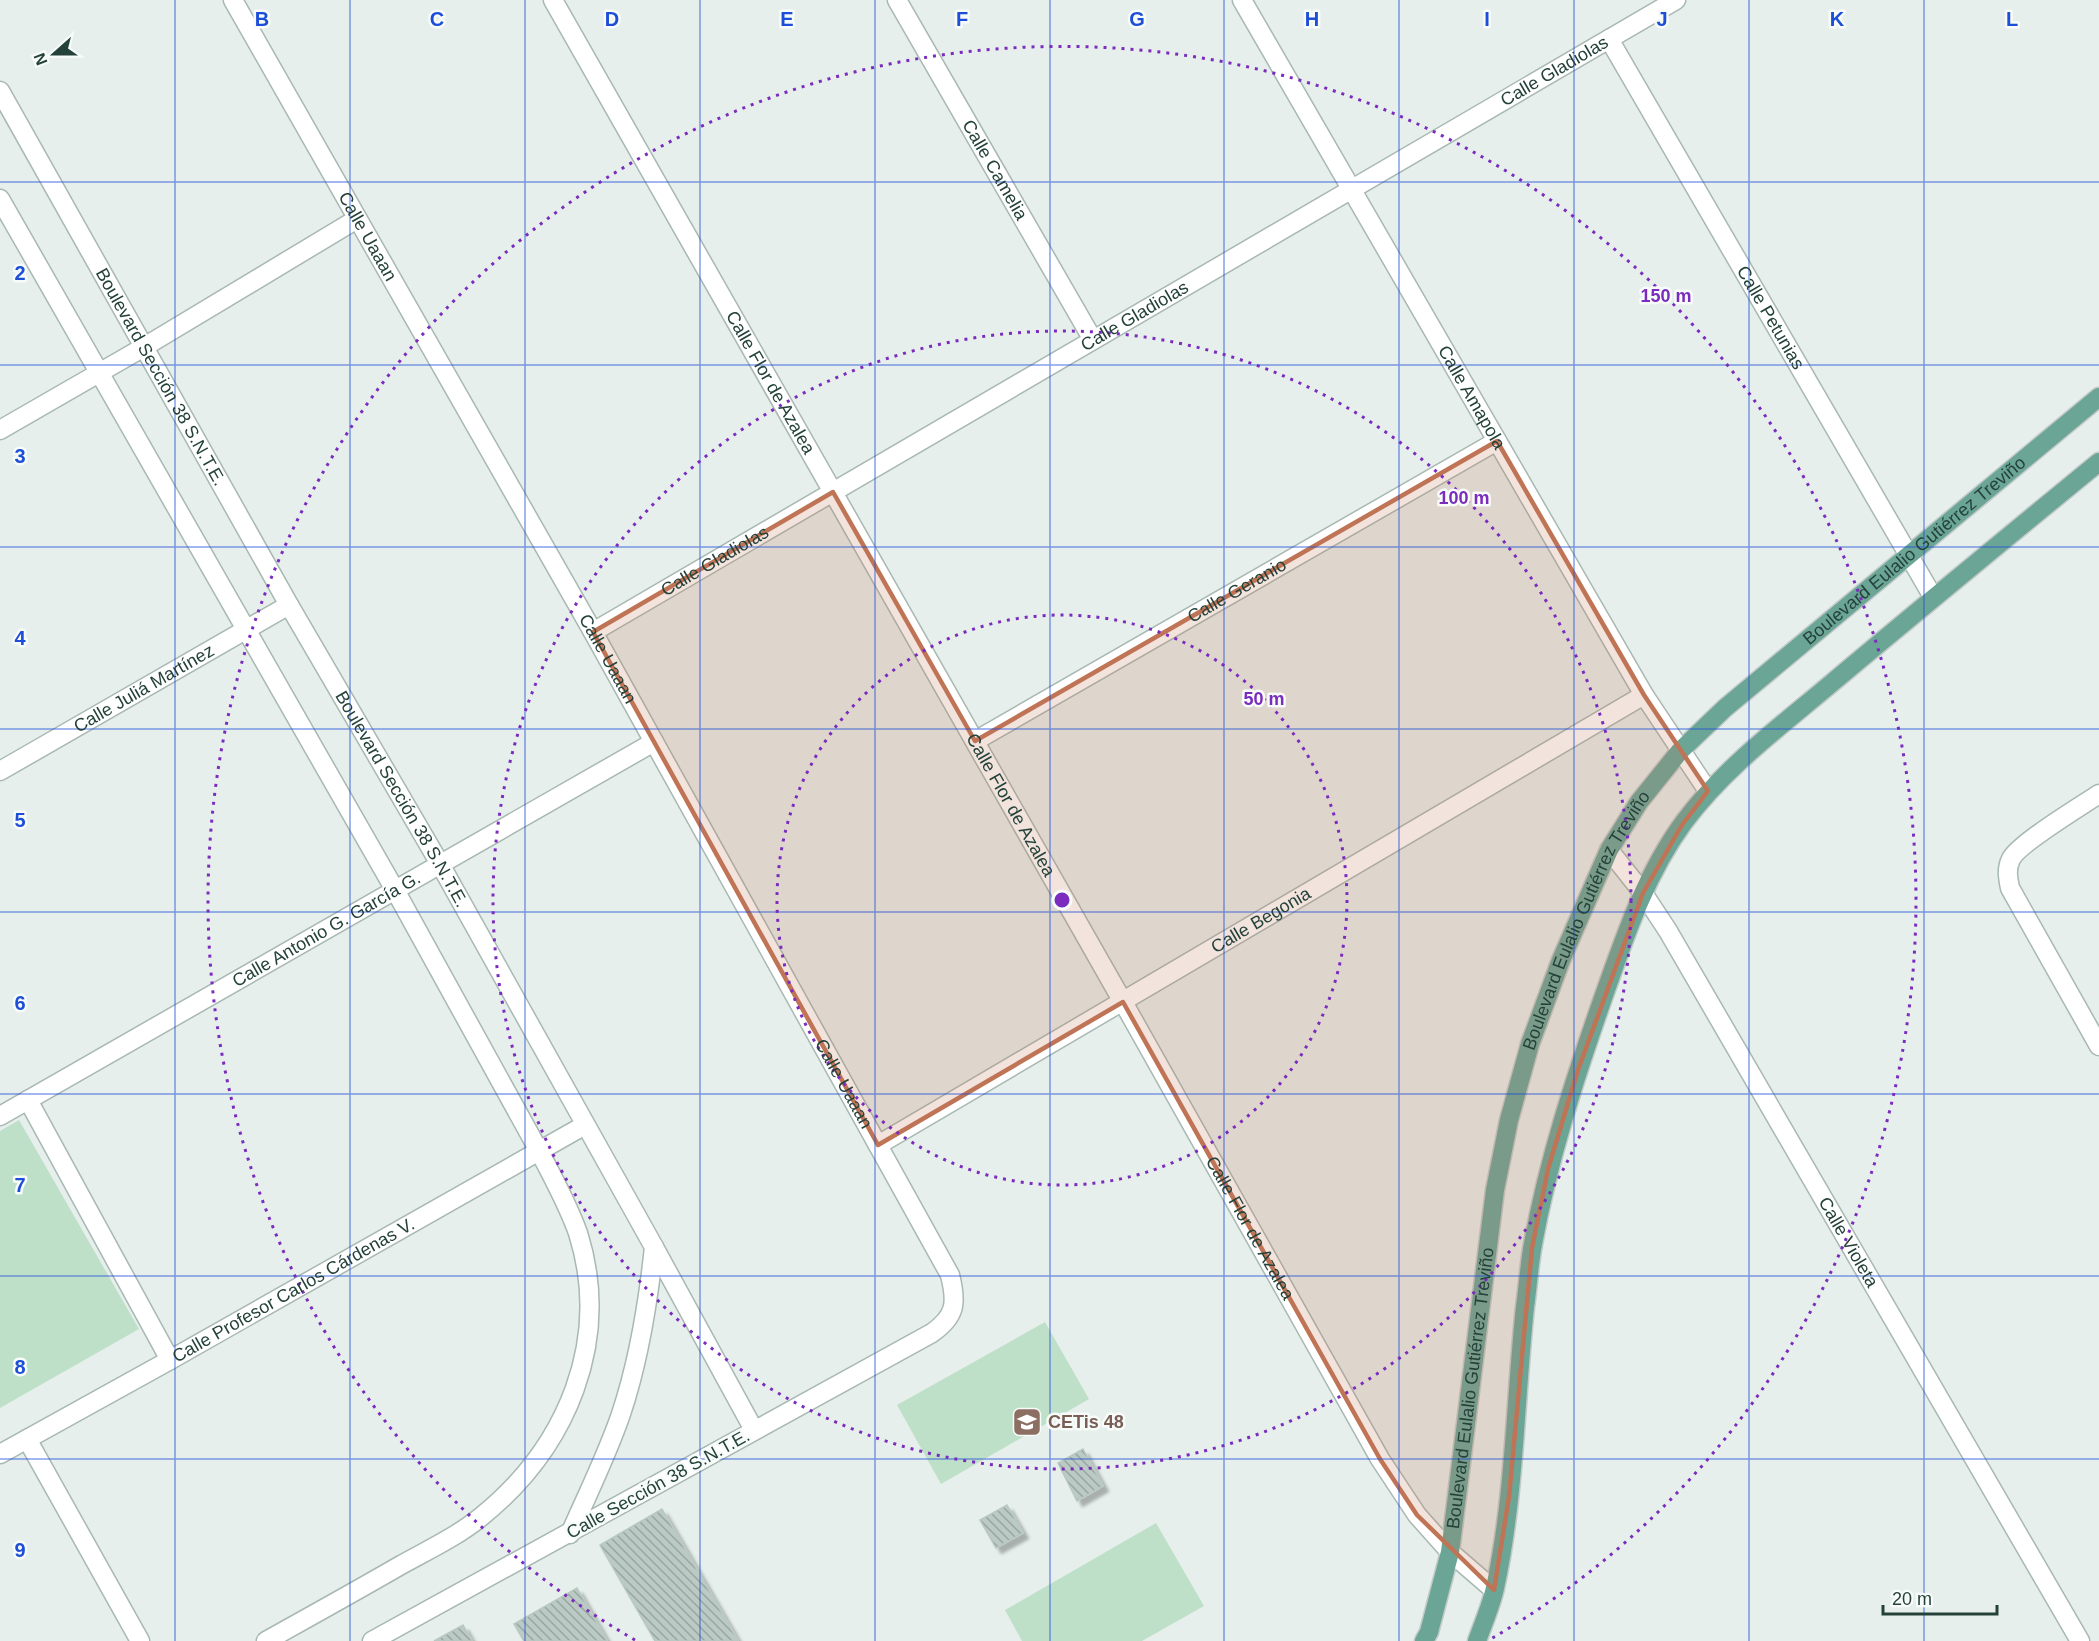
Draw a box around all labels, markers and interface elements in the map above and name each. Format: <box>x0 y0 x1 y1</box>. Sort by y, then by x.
text: B <box>255 8 269 30</box>
text: C <box>430 8 444 30</box>
text: D <box>605 8 619 30</box>
text: E <box>780 8 794 30</box>
text: F <box>956 8 968 30</box>
text: G <box>1129 8 1145 30</box>
text: H <box>1305 8 1319 30</box>
text: I <box>1484 8 1490 30</box>
text: J <box>1656 8 1668 30</box>
text: K <box>1830 8 1845 30</box>
text: L <box>2006 8 2018 30</box>
north arrow <box>24 24 84 84</box>
street label: Calle Gladiolas <box>1497 32 1612 110</box>
text: N <box>30 51 50 68</box>
street label: Calle Camelia <box>958 116 1032 224</box>
street label: Calle Uaaan <box>334 188 401 284</box>
text: 2 <box>14 262 26 284</box>
street label: Calle Petunias <box>1733 262 1808 373</box>
street label: Boulevard Sección 38 S.N.T.E. <box>92 265 230 489</box>
street label: Calle Gladiolas <box>1077 277 1192 355</box>
text: 150 m <box>1640 286 1692 306</box>
street label: Calle Flor de Azalea <box>722 307 820 458</box>
street label: Calle Amapola <box>1434 342 1510 453</box>
text: 3 <box>14 445 26 467</box>
street label: Boulevard Eulalio Gutiérrez Treviño <box>1799 452 2030 649</box>
text: 100 m <box>1438 488 1490 508</box>
street label: Calle Gladiolas <box>657 522 772 600</box>
street label: Calle Geranio <box>1184 554 1290 627</box>
street label: Calle Uaaan <box>575 611 641 707</box>
text: 4 <box>14 627 26 649</box>
street label: Calle Juliá Martínez <box>70 640 218 736</box>
street label: Boulevard Sección 38 S.N.T.E. <box>331 687 472 911</box>
text: 50 m <box>1243 689 1285 709</box>
street label: Calle Flor de Azalea <box>962 730 1060 881</box>
street label: Boulevard Eulalio Gutiérrez Treviño <box>1519 787 1654 1053</box>
text: 5 <box>14 809 26 831</box>
street label: Calle Antonio G. García G. <box>229 868 424 991</box>
street label: Calle Begonia <box>1207 883 1315 957</box>
centre of rings <box>1052 890 1072 910</box>
text: 6 <box>14 992 26 1014</box>
street label: Calle Uaaan <box>811 1036 877 1132</box>
street label: Calle Flor de Azalea <box>1202 1153 1299 1304</box>
text: 7 <box>14 1174 26 1196</box>
street label: Calle Violeta <box>1815 1194 1883 1292</box>
street label: Calle Profesor Carlos Cárdenas V. <box>169 1214 418 1367</box>
street label: Boulevard Eulalio Gutiérrez Treviño <box>1443 1246 1498 1530</box>
text: 8 <box>14 1356 26 1378</box>
school or university icon: CETis 48 <box>1011 1406 1043 1438</box>
place label: CETis 48 <box>1048 1412 1124 1432</box>
street label: Calle Sección 38 S.N.T.E. <box>563 1425 753 1543</box>
text: 9 <box>14 1539 26 1561</box>
scale bar <box>1883 1578 1997 1616</box>
text: 20 m <box>1892 1589 1932 1609</box>

